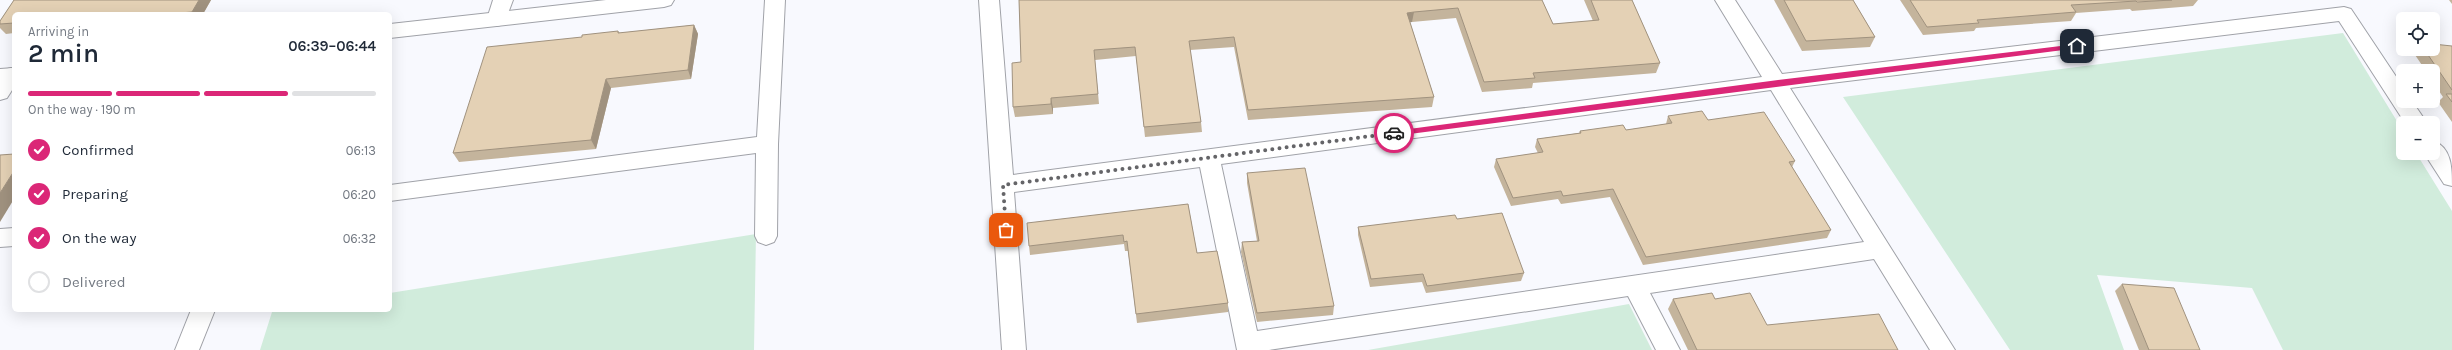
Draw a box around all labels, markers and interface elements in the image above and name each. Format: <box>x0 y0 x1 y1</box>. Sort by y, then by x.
map controls <box>2396 12 2440 160</box>
button: locate <box>2396 12 2440 56</box>
text: Arriving in <box>28 24 89 39</box>
pin <box>2060 29 2094 63</box>
icon: home <box>2066 35 2088 57</box>
text: 06:39–06:44 <box>288 37 376 55</box>
text: 2 min <box>28 38 99 69</box>
button: + <box>2396 64 2440 108</box>
text: On the way · 190 m <box>28 102 136 117</box>
courier <box>1374 113 1414 153</box>
button: − <box>2396 116 2440 160</box>
icon: car <box>1383 122 1405 144</box>
icon: check <box>28 139 50 161</box>
text: Confirmed <box>62 141 134 159</box>
text: 06:13 <box>346 143 376 158</box>
icon: check <box>28 183 50 205</box>
text: Preparing <box>62 185 128 203</box>
text: 06:20 <box>343 187 376 202</box>
pin <box>989 213 1023 247</box>
icon: bag <box>995 219 1017 241</box>
icon: check <box>28 227 50 249</box>
text: On the way <box>62 229 136 247</box>
text: 06:32 <box>343 231 376 246</box>
text: Delivered <box>62 273 126 291</box>

